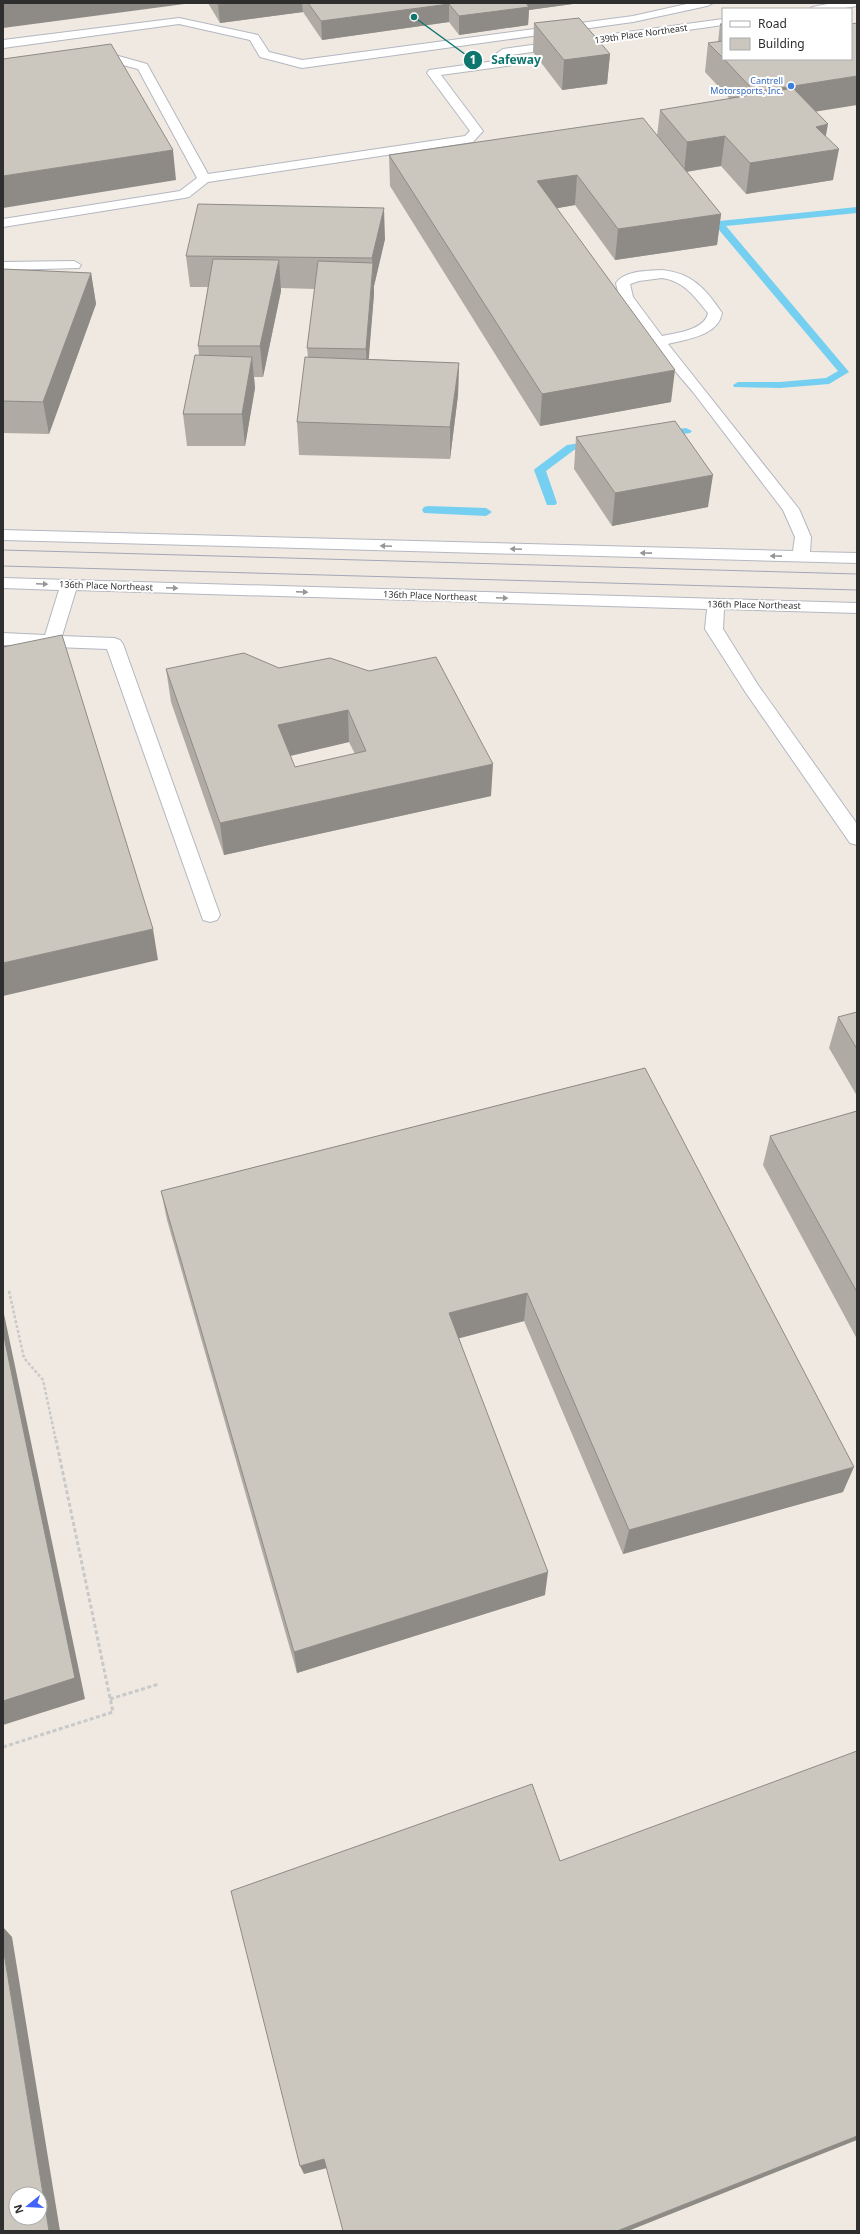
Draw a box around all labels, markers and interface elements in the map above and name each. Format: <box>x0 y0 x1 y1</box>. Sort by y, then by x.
legend <box>722 8 852 60</box>
text: Road <box>758 15 787 32</box>
street label: 139th Place Northeast <box>594 20 689 46</box>
text: Building <box>758 35 805 52</box>
callout: Safeway <box>463 48 549 72</box>
text: 1 <box>470 51 476 68</box>
text: Safeway <box>491 51 541 68</box>
place label: Cantrell Motorsports, Inc. <box>710 74 783 97</box>
marker: Cantrell Motorsports, Inc. <box>786 81 796 91</box>
one-way arrow <box>380 542 392 549</box>
one-way arrow <box>510 546 522 553</box>
one-way arrow <box>639 550 652 556</box>
one-way arrow <box>769 553 782 559</box>
street label: 136th Place Northeast <box>59 577 154 594</box>
one-way arrow <box>36 581 48 588</box>
one-way arrow <box>166 585 179 591</box>
street label: 136th Place Northeast <box>383 587 478 604</box>
one-way arrow <box>296 589 309 595</box>
one-way arrow <box>496 595 509 601</box>
street label: 136th Place Northeast <box>707 597 802 612</box>
north arrow <box>8 2186 48 2226</box>
text: N <box>9 2203 27 2216</box>

